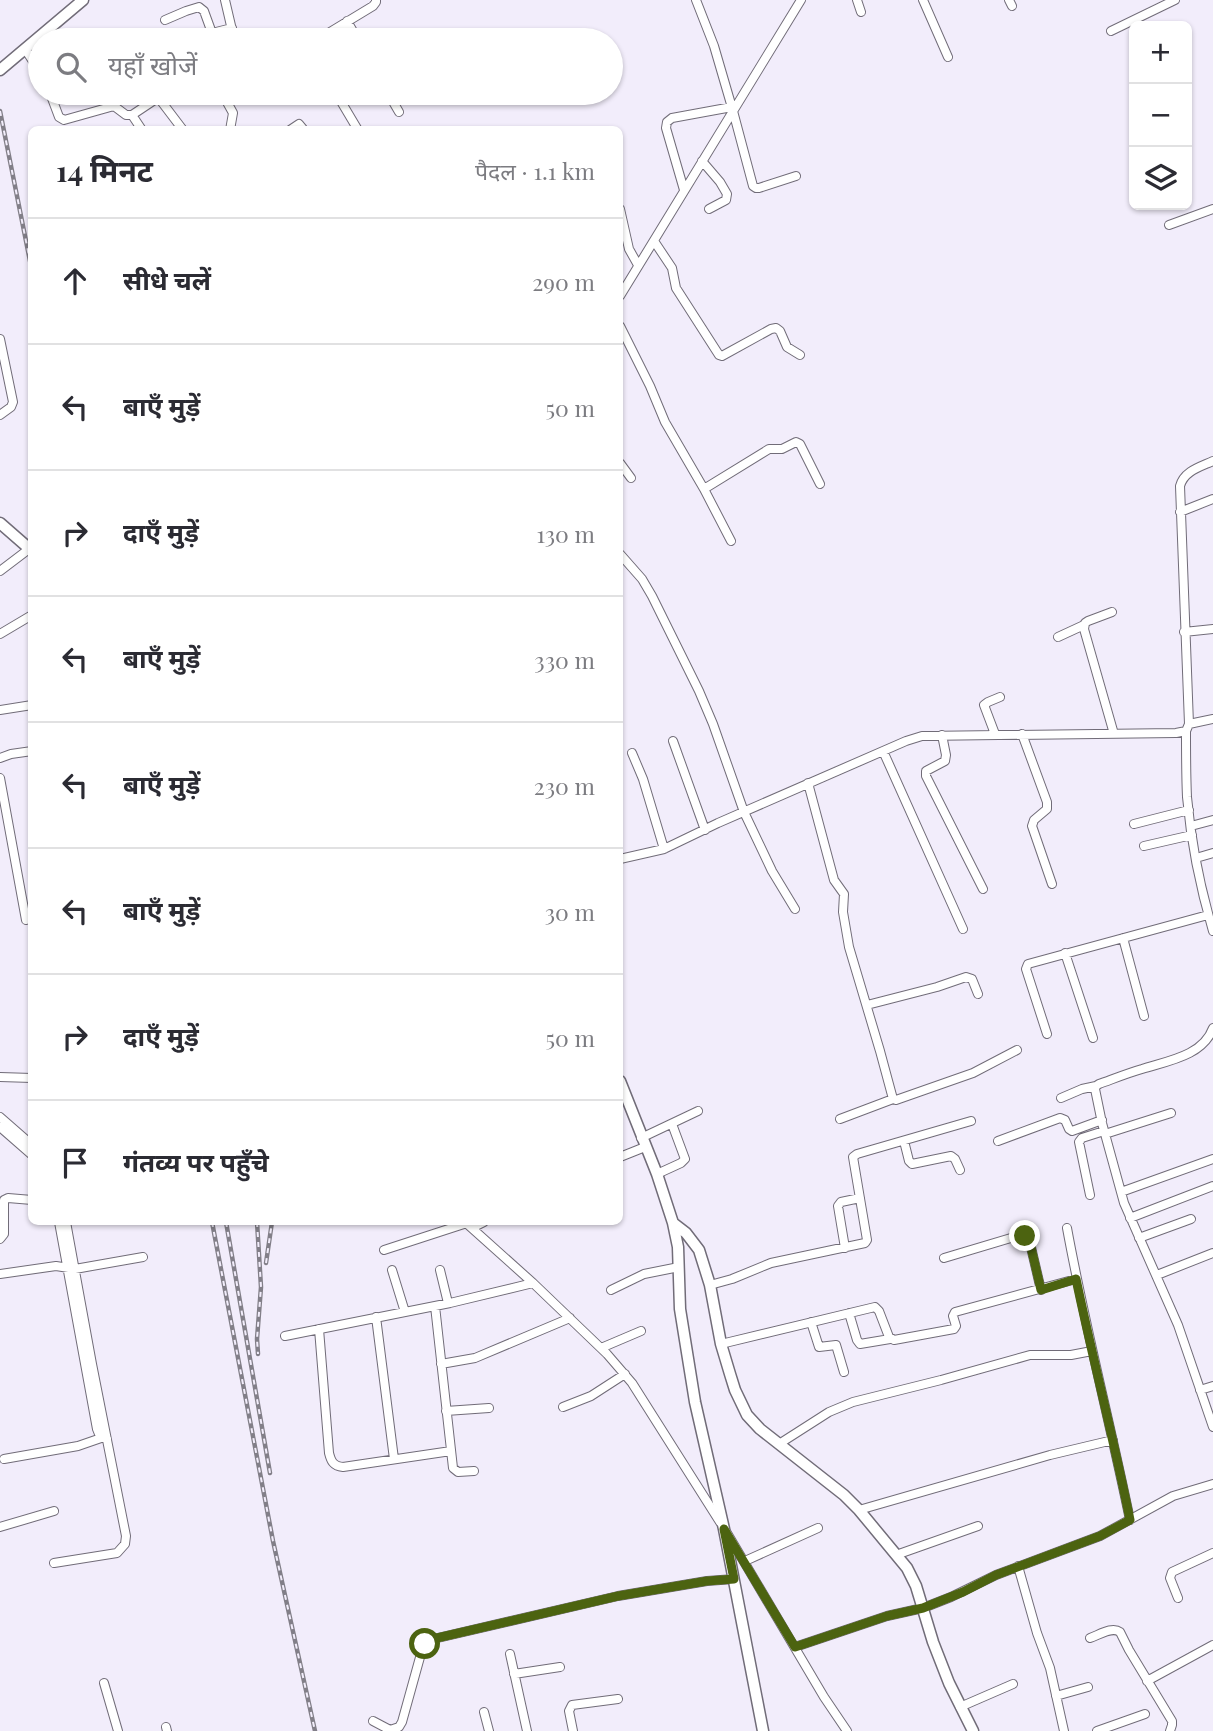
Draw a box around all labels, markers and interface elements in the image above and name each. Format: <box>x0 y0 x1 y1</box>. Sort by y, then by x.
map controls <box>1129 21 1192 210</box>
button: + <box>1129 21 1192 84</box>
search box <box>28 28 623 105</box>
text: यहाँ खोजें <box>108 47 197 82</box>
icon: search <box>52 48 90 86</box>
button: − <box>1129 84 1192 147</box>
button: layers <box>1129 147 1192 210</box>
text: 14 मिनट <box>56 150 153 190</box>
text: पैदल · 1.1 km <box>475 155 595 186</box>
icon: ahead <box>56 262 94 300</box>
text: सीधे चलें <box>123 262 211 297</box>
text: 290 m <box>532 266 595 297</box>
icon: left <box>56 388 94 426</box>
text: बाएँ मुड़ें <box>123 388 200 423</box>
text: 50 m <box>546 392 595 423</box>
icon: right <box>56 514 94 552</box>
text: दाएँ मुड़ें <box>123 514 199 549</box>
text: 130 m <box>537 518 595 549</box>
icon: left <box>56 640 94 678</box>
text: बाएँ मुड़ें <box>123 640 200 675</box>
text: 330 m <box>534 644 595 675</box>
icon: left <box>56 766 94 804</box>
text: बाएँ मुड़ें <box>123 766 200 801</box>
text: 230 m <box>534 770 595 801</box>
icon: left <box>56 892 94 930</box>
text: बाएँ मुड़ें <box>123 892 200 927</box>
text: 30 m <box>545 896 595 927</box>
icon: right <box>56 1018 94 1056</box>
text: दाएँ मुड़ें <box>123 1018 199 1053</box>
text: 50 m <box>546 1022 595 1053</box>
icon: arrive <box>56 1144 94 1182</box>
text: गंतव्य पर पहुँचे <box>123 1144 269 1179</box>
route end <box>1009 1220 1040 1251</box>
route start <box>409 1628 440 1659</box>

